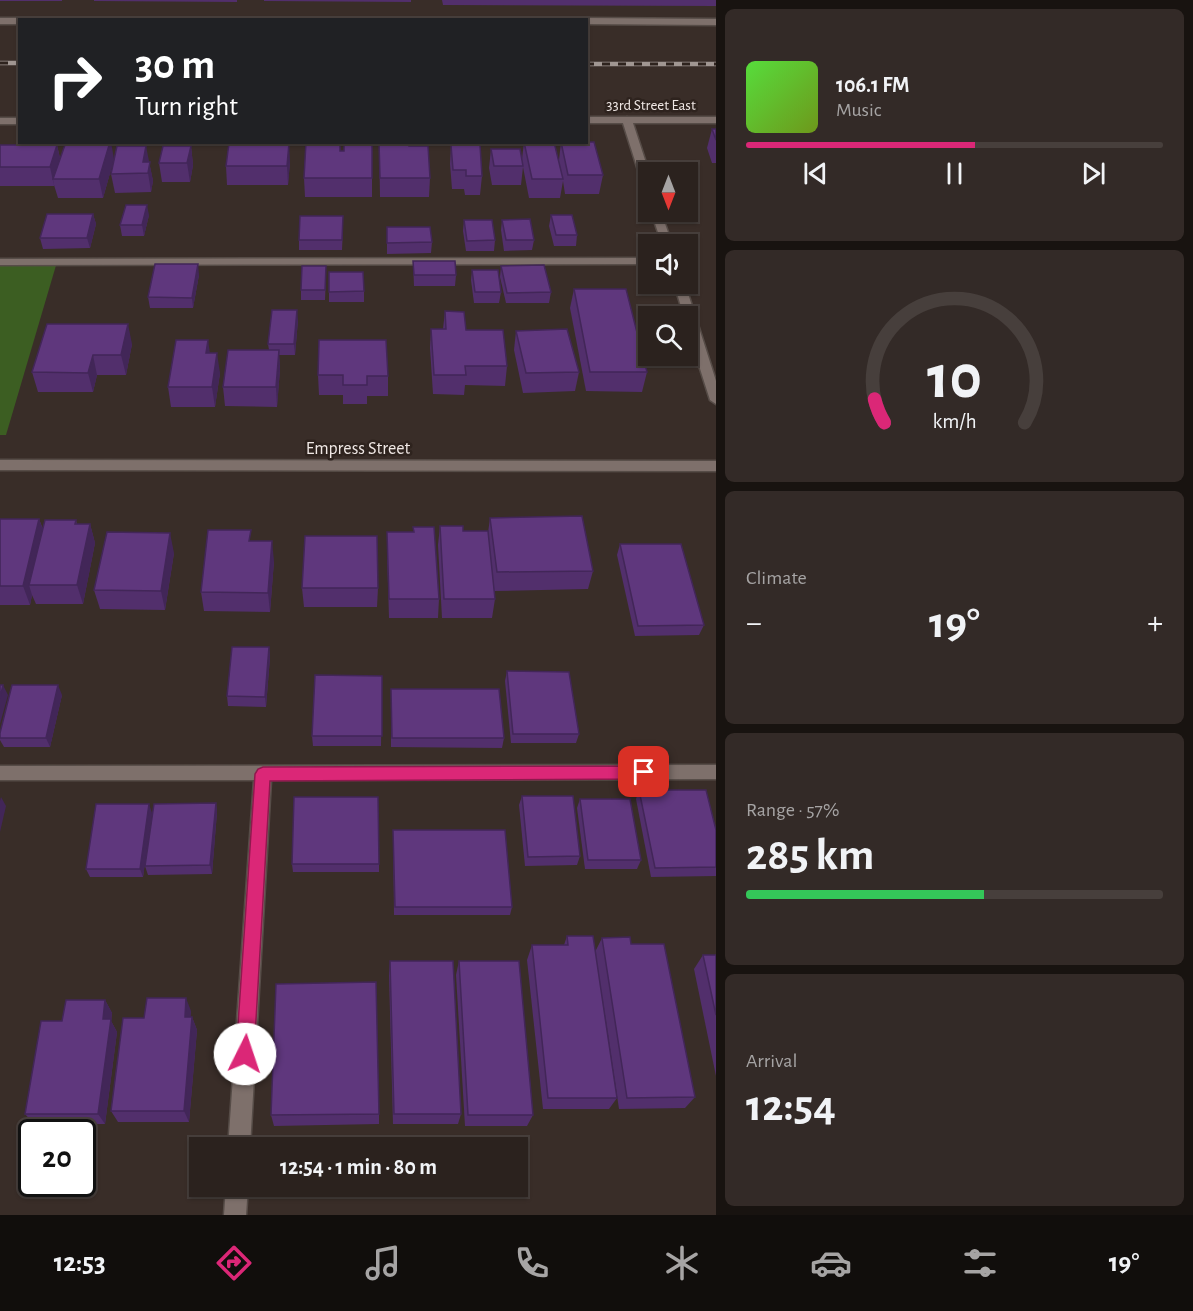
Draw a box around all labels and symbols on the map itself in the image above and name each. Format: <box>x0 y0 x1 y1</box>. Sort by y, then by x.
street label: 33rd Street East <box>606 98 696 113</box>
north arrow <box>638 162 698 222</box>
street label: Empress Street <box>306 440 411 458</box>
pin <box>618 746 669 797</box>
position arrow <box>213 1022 277 1086</box>
speed limit sign: 20 <box>18 1119 96 1197</box>

